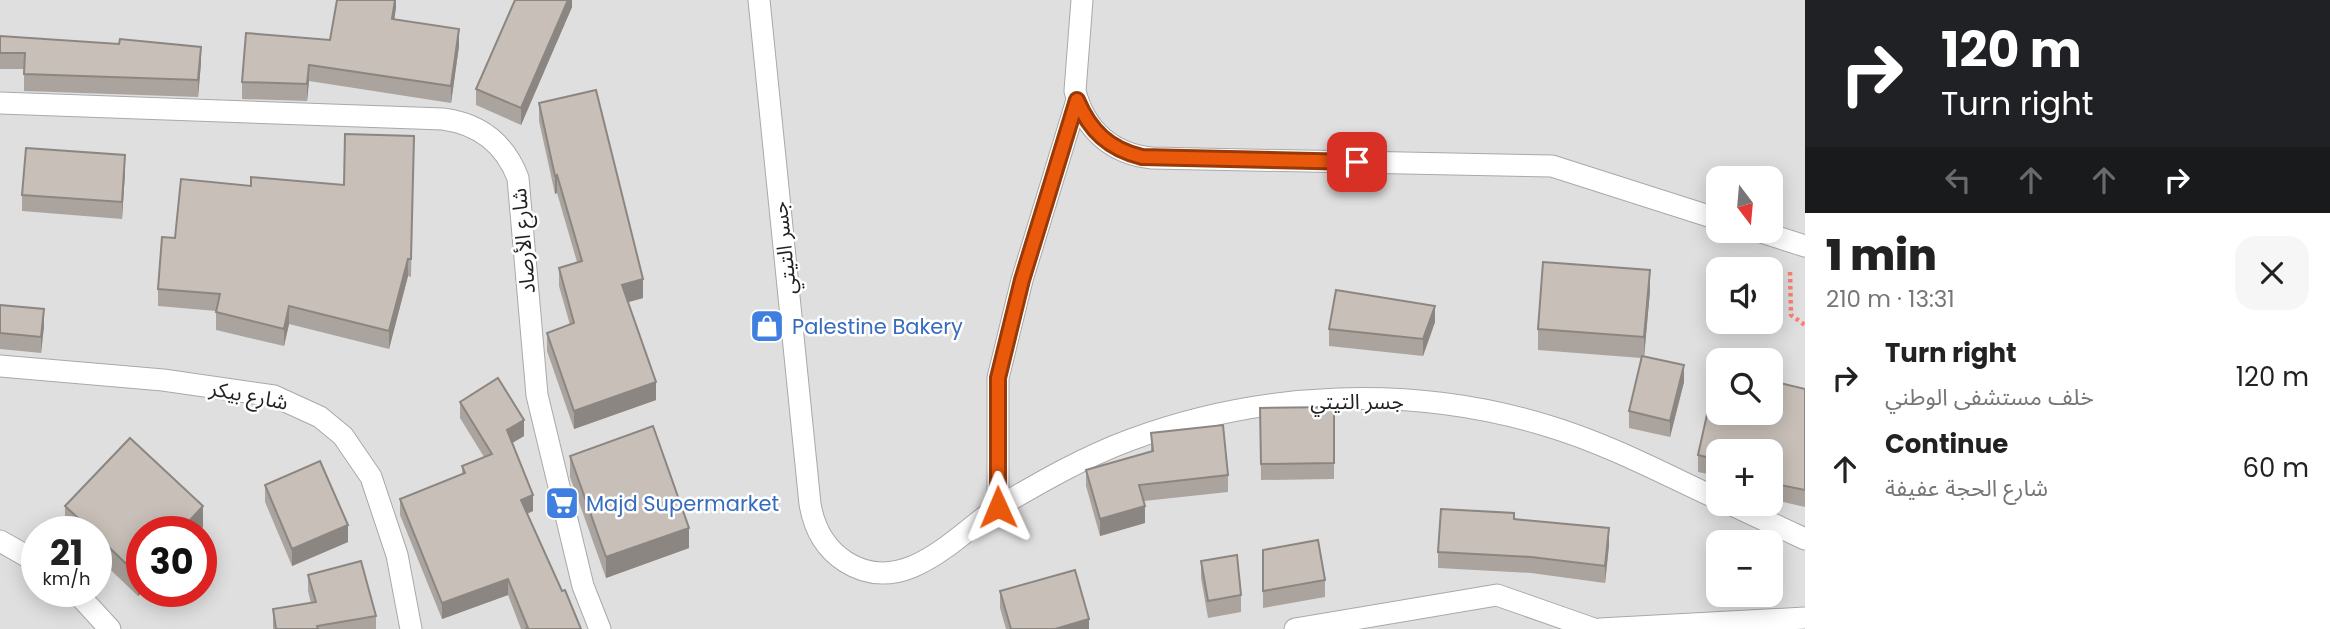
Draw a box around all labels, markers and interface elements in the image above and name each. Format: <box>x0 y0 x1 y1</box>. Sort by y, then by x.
text: 120 m <box>1941 16 2082 84</box>
icon: right <box>1826 28 1917 119</box>
text: Turn right <box>1941 81 2093 126</box>
pin <box>1327 132 1387 192</box>
icon: arrive <box>1338 143 1376 181</box>
icon: left <box>1939 161 1977 199</box>
icon: ahead <box>2012 161 2050 199</box>
icon: ahead <box>2085 161 2123 199</box>
icon: right <box>2158 161 2196 199</box>
north arrow <box>1706 166 1783 243</box>
map controls <box>1706 166 1783 607</box>
street label: شارع الأرصاد <box>504 187 543 295</box>
street label: جسر التيتي <box>765 200 805 296</box>
text: 1 min <box>1826 226 1937 285</box>
button: close <box>2235 236 2309 310</box>
button: sound <box>1706 257 1783 334</box>
text: 210 m · 13:31 <box>1826 283 1955 315</box>
shop icon: Palestine Bakery <box>748 307 786 345</box>
place label: Palestine Bakery <box>792 312 963 341</box>
text: Turn right <box>1885 335 2017 371</box>
button: search <box>1706 348 1783 425</box>
icon: right <box>1826 359 1864 397</box>
text: 120 m <box>2236 359 2309 395</box>
street label: شارع بيكر <box>206 373 291 418</box>
text: خلف مستشفى الوطني <box>1885 381 2094 413</box>
street label: جسر التيتي <box>1310 387 1404 417</box>
text: Continue <box>1885 426 2008 462</box>
button: + <box>1706 439 1783 516</box>
icon: ahead <box>1826 450 1864 488</box>
text: 60 m <box>2242 450 2309 486</box>
position arrow <box>961 470 1035 544</box>
text: شارع الحجة عفيفة <box>1885 472 2048 504</box>
supermarket icon: Majd Supermarket <box>543 484 581 522</box>
place label: Majd Supermarket <box>586 489 779 518</box>
speed limit sign: 30 <box>126 516 217 607</box>
text: 21 <box>50 528 83 577</box>
button: − <box>1706 530 1783 607</box>
text: km/h <box>43 566 90 591</box>

